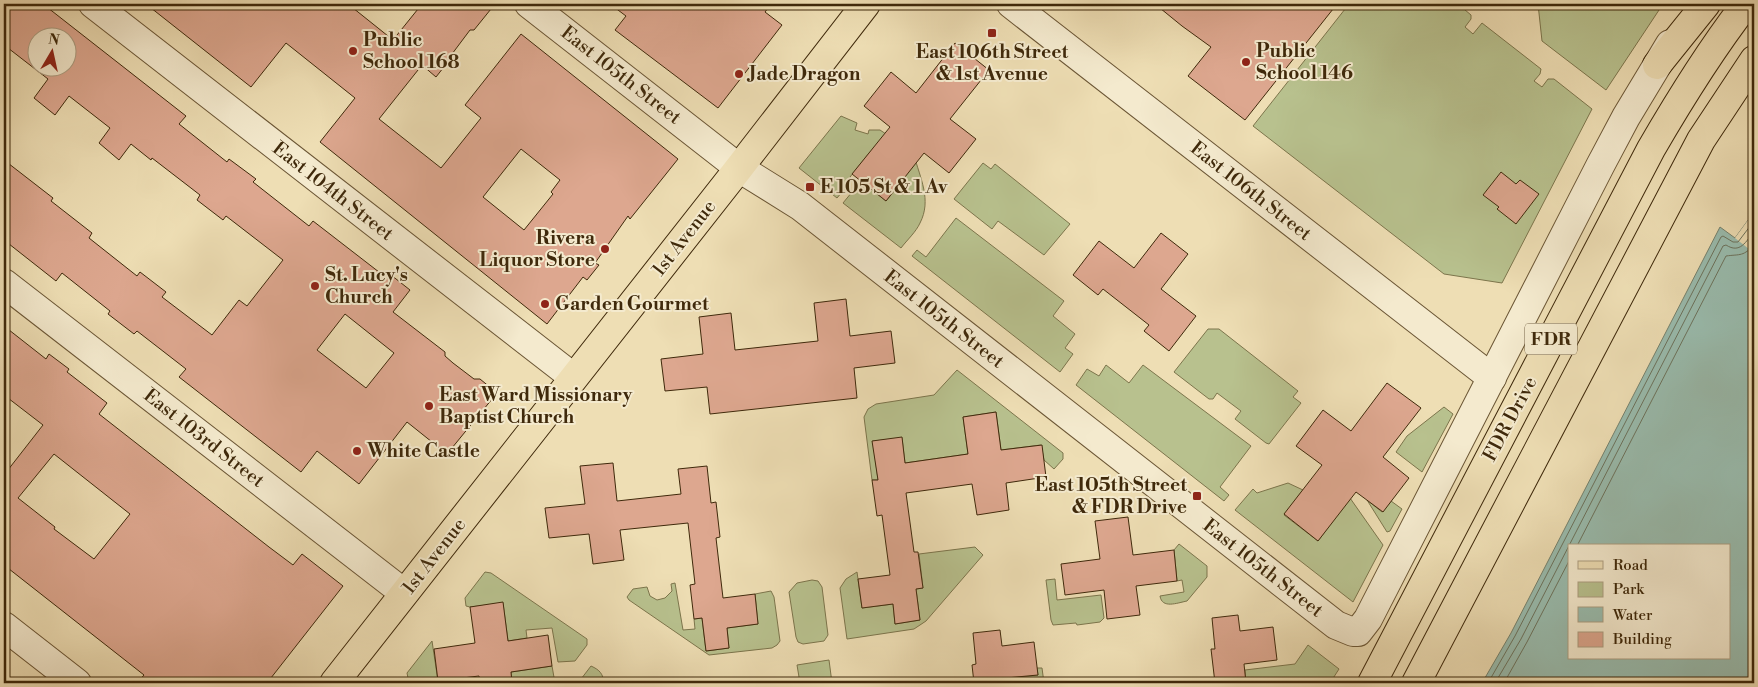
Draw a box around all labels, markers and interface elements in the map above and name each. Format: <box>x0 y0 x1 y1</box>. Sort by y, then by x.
street label: East 105th Street <box>556 21 686 130</box>
marker: East 106th Street & 1st Avenue <box>986 27 998 39</box>
north arrow <box>28 28 78 78</box>
place label: Public School 168 <box>363 28 459 74</box>
text: N <box>47 30 61 50</box>
place label: Public School 146 <box>1256 39 1353 85</box>
place label: East 106th Street & 1st Avenue <box>916 40 1068 86</box>
marker: Public School 168 <box>347 45 359 57</box>
marker: Public School 146 <box>1240 56 1252 68</box>
place label: Jade Dragon <box>746 62 861 86</box>
marker: Jade Dragon <box>733 68 745 80</box>
street label: East 104th Street <box>268 136 399 246</box>
street label: East 106th Street <box>1186 136 1317 246</box>
place label: E 105 St & 1 Av <box>820 175 948 199</box>
marker: E 105 St & 1 Av <box>804 181 816 193</box>
street label: 1st Avenue <box>647 195 721 281</box>
place label: Rivera Liquor Store <box>479 226 596 272</box>
marker: Rivera Liquor Store <box>599 243 611 255</box>
place label: St. Lucy's Church <box>325 263 408 309</box>
street label: East 105th Street <box>879 265 1009 374</box>
marker: St. Lucy's Church <box>309 280 321 292</box>
place label: Garden Gourmet <box>555 292 709 316</box>
marker: Garden Gourmet <box>539 298 551 310</box>
road number: FDR <box>1525 324 1577 354</box>
street label: FDR Drive <box>1478 372 1542 466</box>
street label: East 103rd Street <box>139 383 269 493</box>
place label: East Ward Missionary Baptist Church <box>439 383 633 429</box>
marker: East Ward Missionary Baptist Church <box>423 400 435 412</box>
place label: White Castle <box>366 439 480 463</box>
marker: White Castle <box>351 445 363 457</box>
place label: East 105th Street & FDR Drive <box>1035 473 1187 519</box>
marker: East 105th Street & FDR Drive <box>1191 490 1203 502</box>
street label: 1st Avenue <box>397 513 471 599</box>
street label: East 105th Street <box>1198 514 1328 623</box>
legend <box>1568 544 1730 660</box>
text: Road <box>1613 556 1648 575</box>
text: Park <box>1613 580 1645 599</box>
text: Water <box>1612 606 1653 625</box>
text: Building <box>1612 630 1672 649</box>

